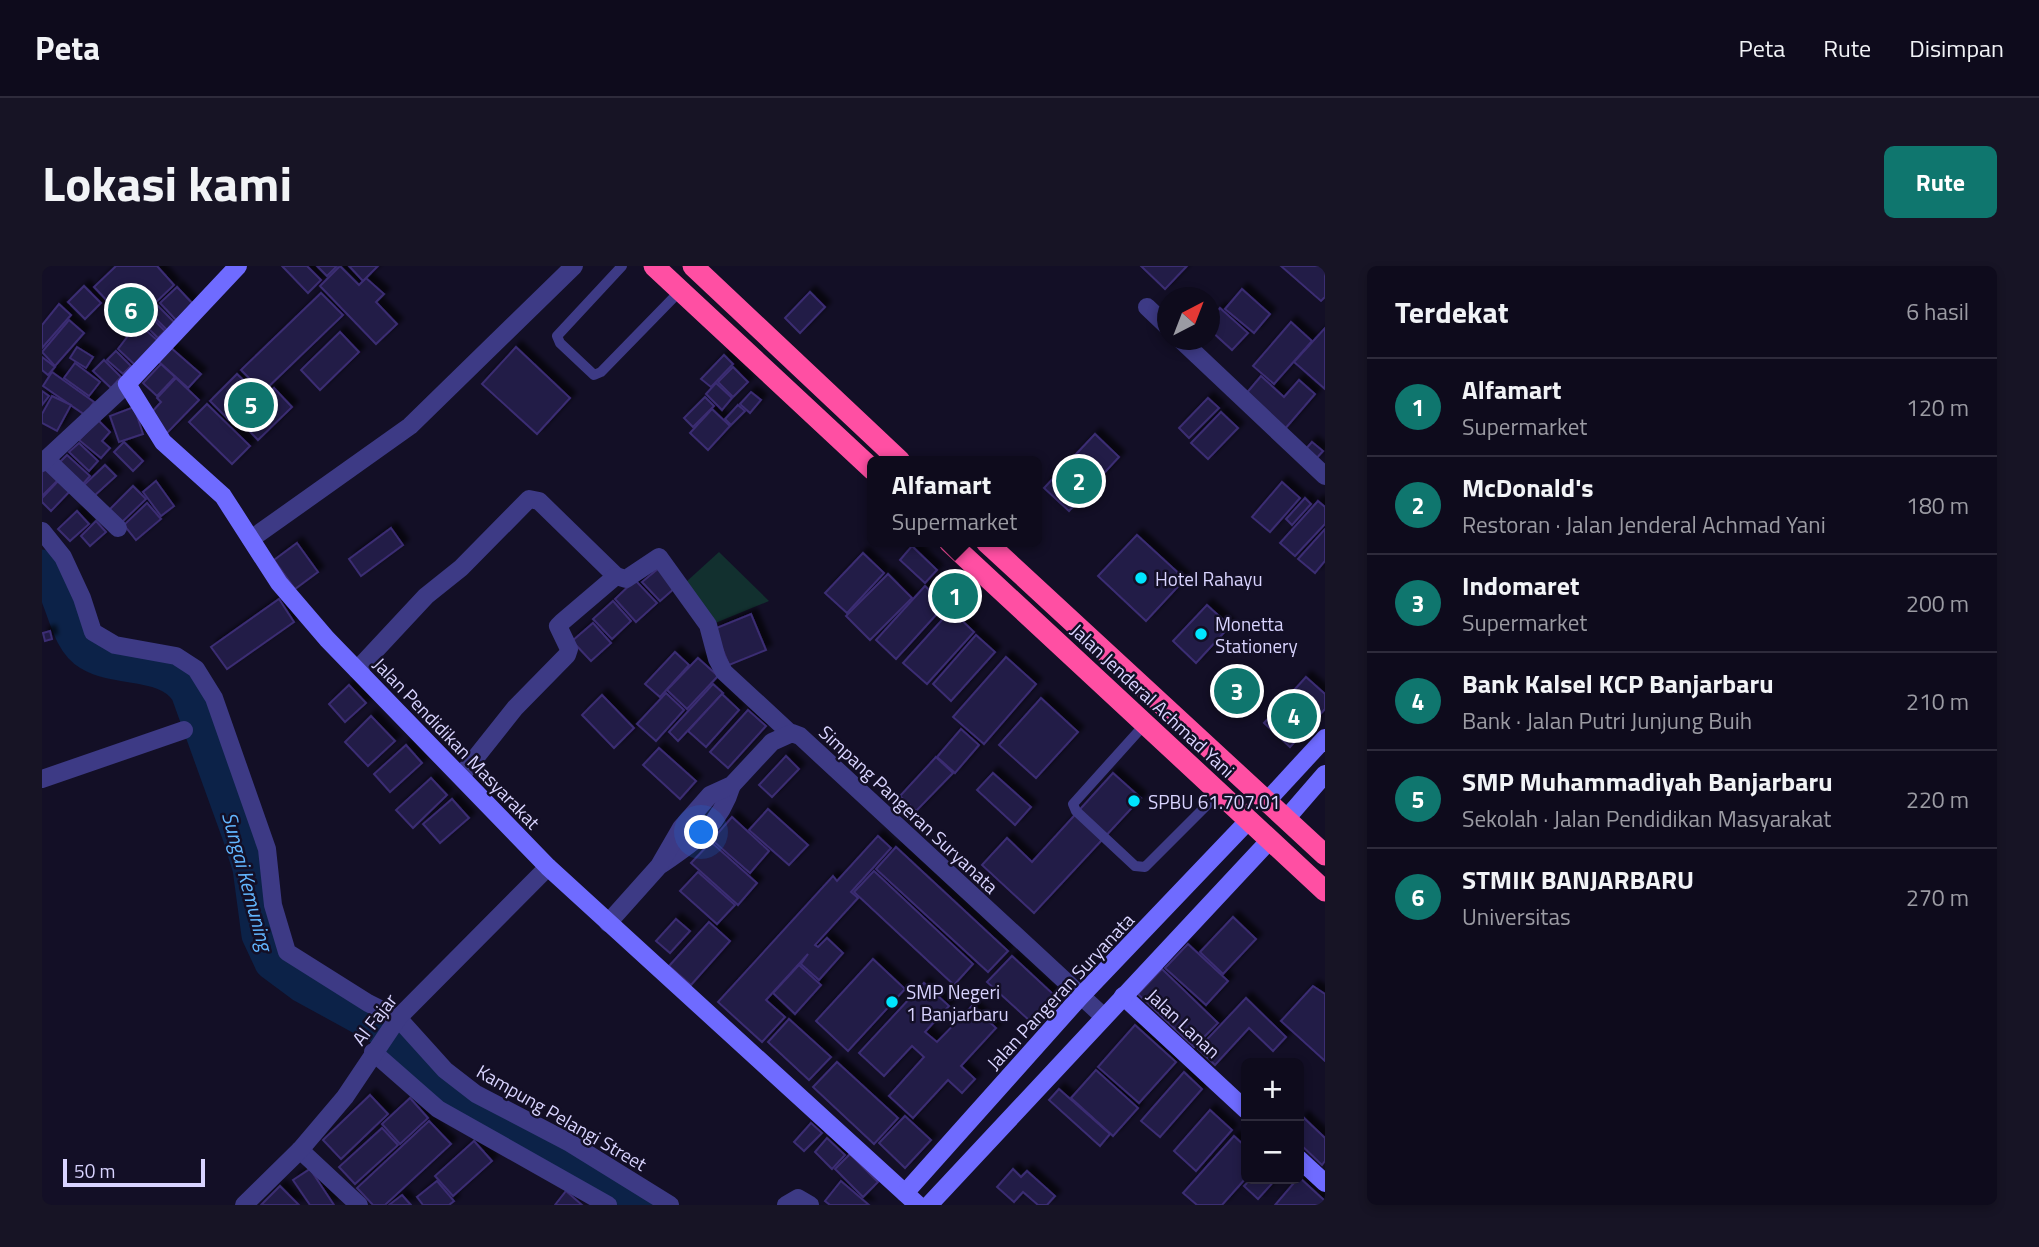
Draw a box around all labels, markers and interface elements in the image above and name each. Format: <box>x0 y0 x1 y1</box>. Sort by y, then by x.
text: Peta <box>35 23 100 73</box>
text: Peta <box>1739 30 1785 66</box>
text: Rute <box>1823 30 1871 66</box>
text: Disimpan <box>1909 30 2004 66</box>
text: Lokasi kami <box>42 145 292 220</box>
button: Rute <box>1884 146 1997 218</box>
pin: 6 <box>108 284 154 336</box>
north arrow <box>1157 287 1220 350</box>
text: Terdekat <box>1395 289 1509 335</box>
text: 6 hasil <box>1906 294 1969 329</box>
text: Alfamart <box>1462 370 1561 409</box>
pin: 5 <box>228 379 274 431</box>
text: 1 <box>1412 390 1424 425</box>
text: 120 m <box>1906 390 1969 425</box>
text: Supermarket <box>1462 409 1587 444</box>
pin: 2 <box>1056 455 1102 507</box>
popup <box>867 456 1042 547</box>
text: Alfamart <box>892 465 991 504</box>
text: McDonald's <box>1462 468 1594 507</box>
text: 2 <box>1412 488 1424 523</box>
text: 180 m <box>1906 488 1969 523</box>
text: Supermarket <box>892 504 1017 539</box>
text: Restoran · Jalan Jenderal Achmad Yani <box>1462 507 1826 542</box>
place label: Hotel Rahayu <box>1155 564 1263 593</box>
text: Indomaret <box>1462 566 1579 605</box>
pin: 1 <box>932 570 978 622</box>
marker: Hotel Rahayu <box>1133 570 1149 586</box>
text: 3 <box>1412 586 1424 621</box>
text: 200 m <box>1906 586 1969 621</box>
text: Supermarket <box>1462 605 1587 640</box>
place label: Monetta Stationery <box>1215 609 1298 660</box>
street label: Jalan Jenderal Achmad Yani <box>1064 616 1242 784</box>
marker: Monetta Stationery <box>1193 626 1209 642</box>
street label: Jalan Pendidikan Masyarakat <box>367 650 547 836</box>
text: Bank Kalsel KCP Banjarbaru <box>1462 664 1774 703</box>
pin: 3 <box>1214 665 1260 717</box>
text: 4 <box>1412 684 1424 719</box>
text: 210 m <box>1906 684 1969 719</box>
pin: 4 <box>1271 690 1317 742</box>
text: Bank · Jalan Putri Junjung Buih <box>1462 703 1752 738</box>
street label: Simpang Pangeran Suryanata <box>813 718 1006 900</box>
text: SMP Muhammadiyah Banjarbaru <box>1462 762 1833 801</box>
text: 5 <box>1412 782 1424 817</box>
text: 220 m <box>1906 782 1969 817</box>
place label: SPBU 61.707.01 <box>1148 787 1280 816</box>
marker: SPBU 61.707.01 <box>1126 793 1142 809</box>
text: Sekolah · Jalan Pendidikan Masyarakat <box>1462 801 1831 836</box>
water label: Sungai Kemuning <box>214 808 282 956</box>
your location <box>684 815 718 849</box>
text: STMIK BANJARBARU <box>1462 860 1694 899</box>
text: 6 <box>1412 880 1424 915</box>
text: 270 m <box>1906 880 1969 915</box>
text: Universitas <box>1462 899 1571 934</box>
street label: Jalan Pangeran Suryanata <box>979 906 1141 1076</box>
place label: SMP Negeri 1 Banjarbaru <box>906 977 1009 1028</box>
street label: Jalan Lanan <box>1141 981 1227 1065</box>
street label: Al Fajar <box>344 986 404 1051</box>
marker: SMP Negeri 1 Banjarbaru <box>884 994 900 1010</box>
street label: Kampung Pelangi Street <box>471 1056 653 1178</box>
map controls <box>1241 1058 1304 1184</box>
button: + <box>1241 1058 1304 1121</box>
button: − <box>1241 1121 1304 1184</box>
scale bar <box>63 1156 205 1188</box>
text: 50 m <box>74 1156 115 1185</box>

